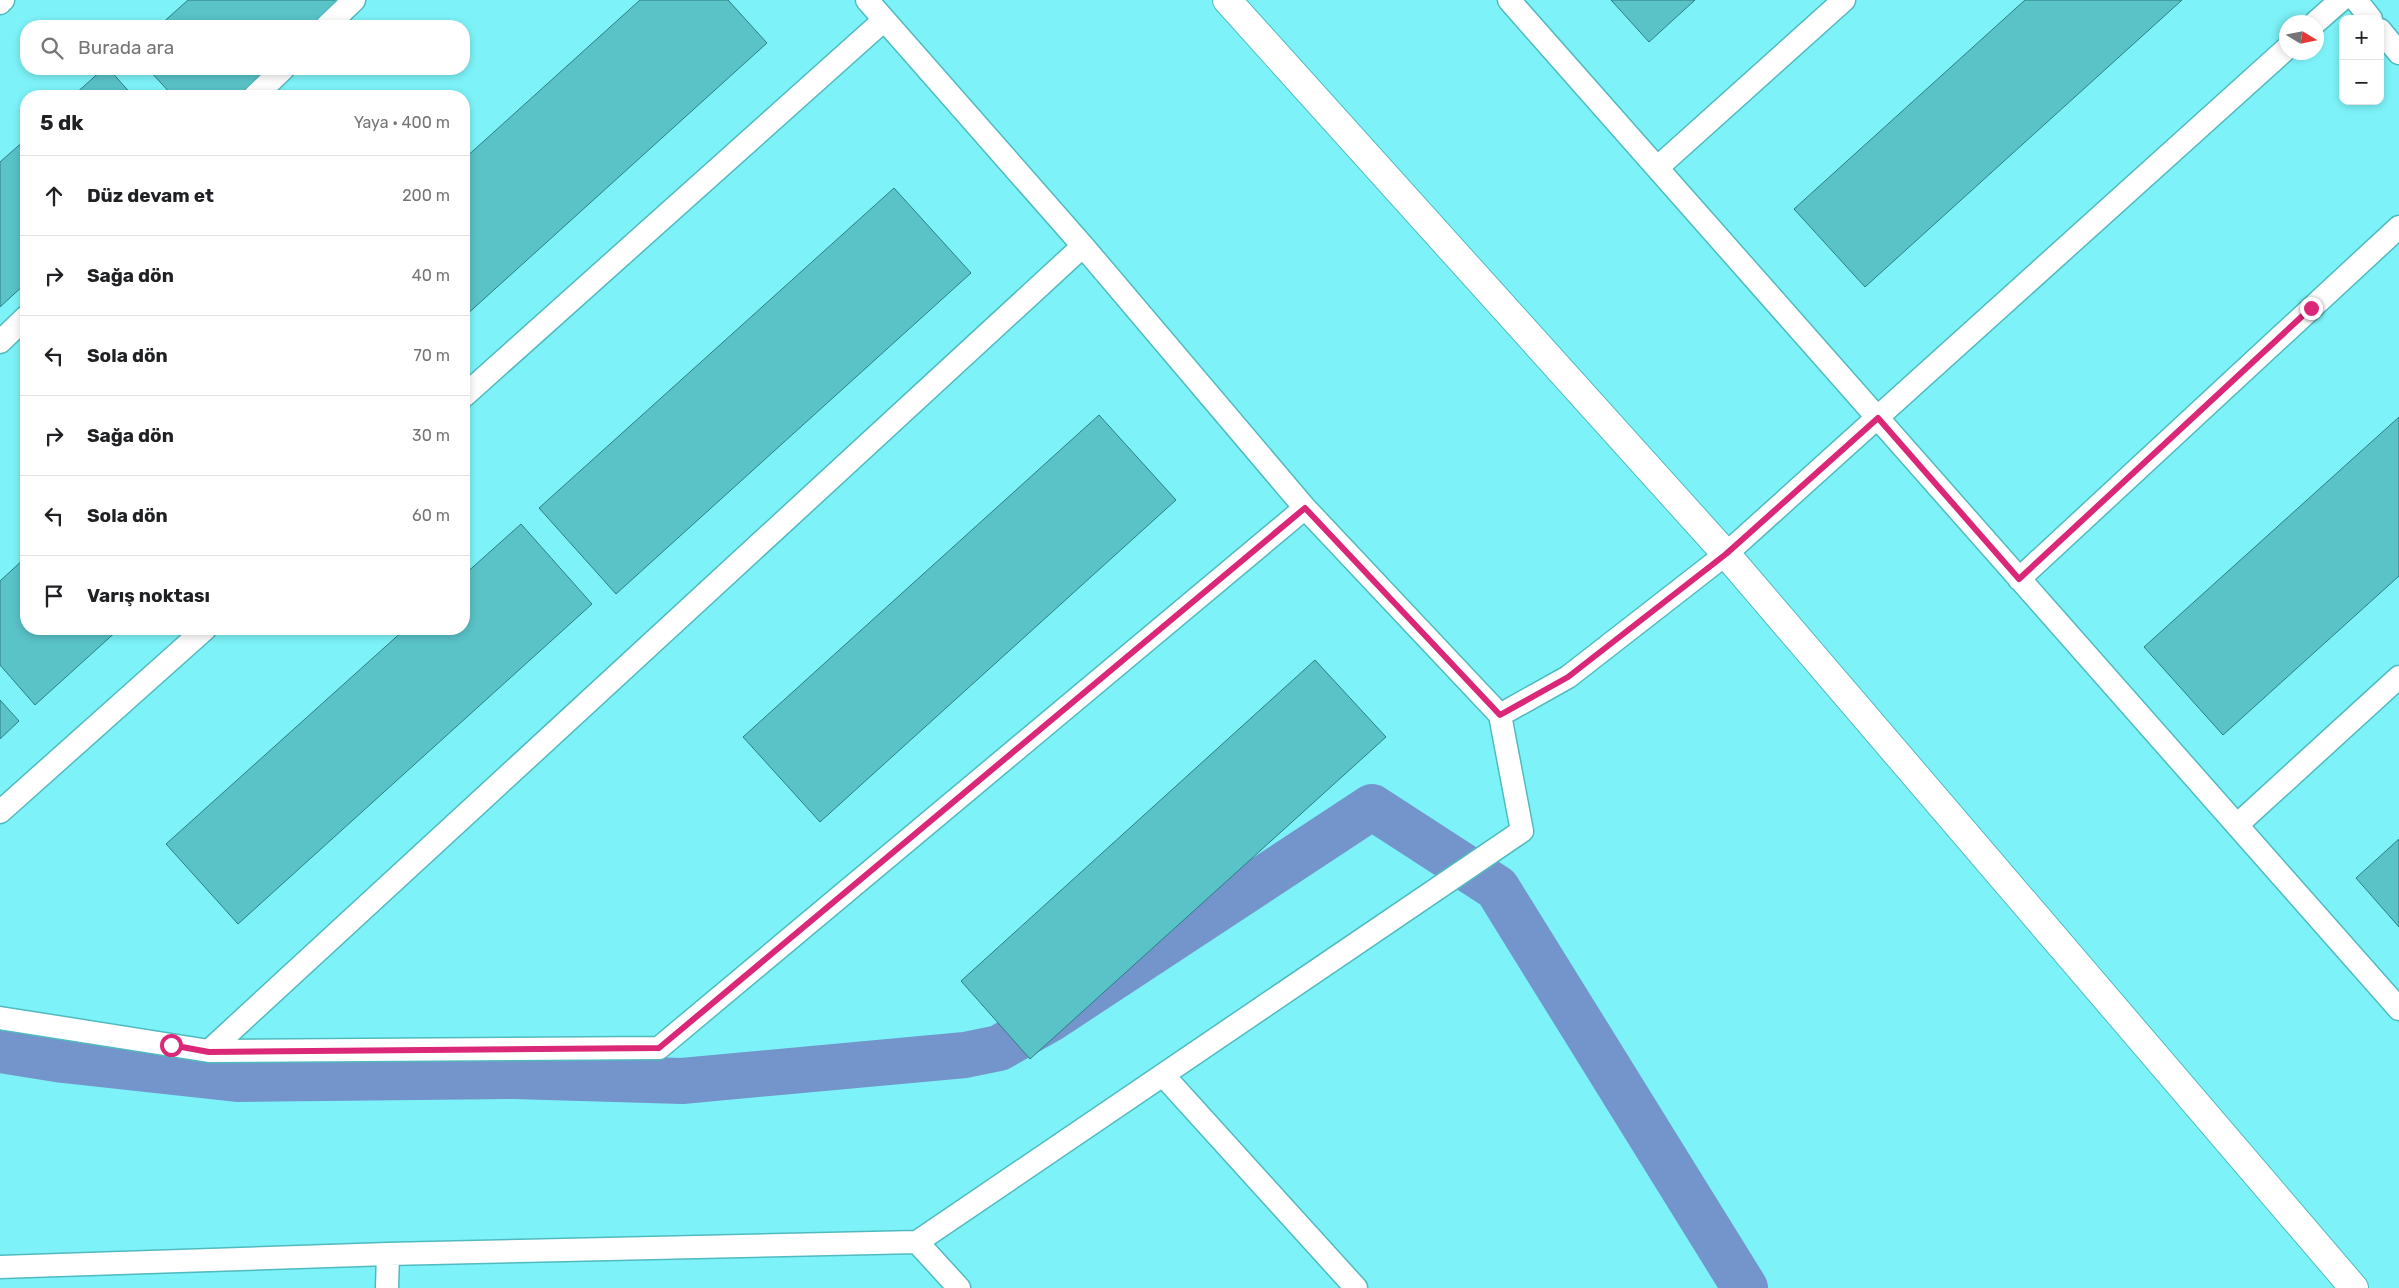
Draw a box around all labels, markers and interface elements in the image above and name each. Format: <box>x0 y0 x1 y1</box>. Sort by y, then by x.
north arrow <box>2279 15 2324 60</box>
map controls <box>2339 15 2384 105</box>
button: + <box>2339 15 2384 60</box>
search box <box>20 20 470 75</box>
icon: search <box>38 34 66 62</box>
text: Burada ara <box>78 36 174 59</box>
button: − <box>2339 60 2384 105</box>
text: 5 dk <box>40 110 84 135</box>
text: Yaya · 400 m <box>354 113 450 132</box>
icon: ahead <box>40 182 68 210</box>
text: Düz devam et <box>87 184 214 207</box>
text: 200 m <box>402 186 450 205</box>
icon: right <box>40 262 68 290</box>
text: Sağa dön <box>87 264 174 287</box>
text: 40 m <box>412 266 450 285</box>
route end <box>2300 297 2323 320</box>
icon: left <box>40 342 68 370</box>
text: Sola dön <box>87 344 168 367</box>
text: 70 m <box>413 346 450 365</box>
icon: right <box>40 422 68 450</box>
text: Sağa dön <box>87 424 174 447</box>
text: 30 m <box>412 426 450 445</box>
icon: left <box>40 502 68 530</box>
text: Sola dön <box>87 504 168 527</box>
text: 60 m <box>412 506 450 525</box>
icon: arrive <box>40 582 68 610</box>
text: Varış noktası <box>87 584 210 607</box>
route start <box>160 1034 183 1057</box>

